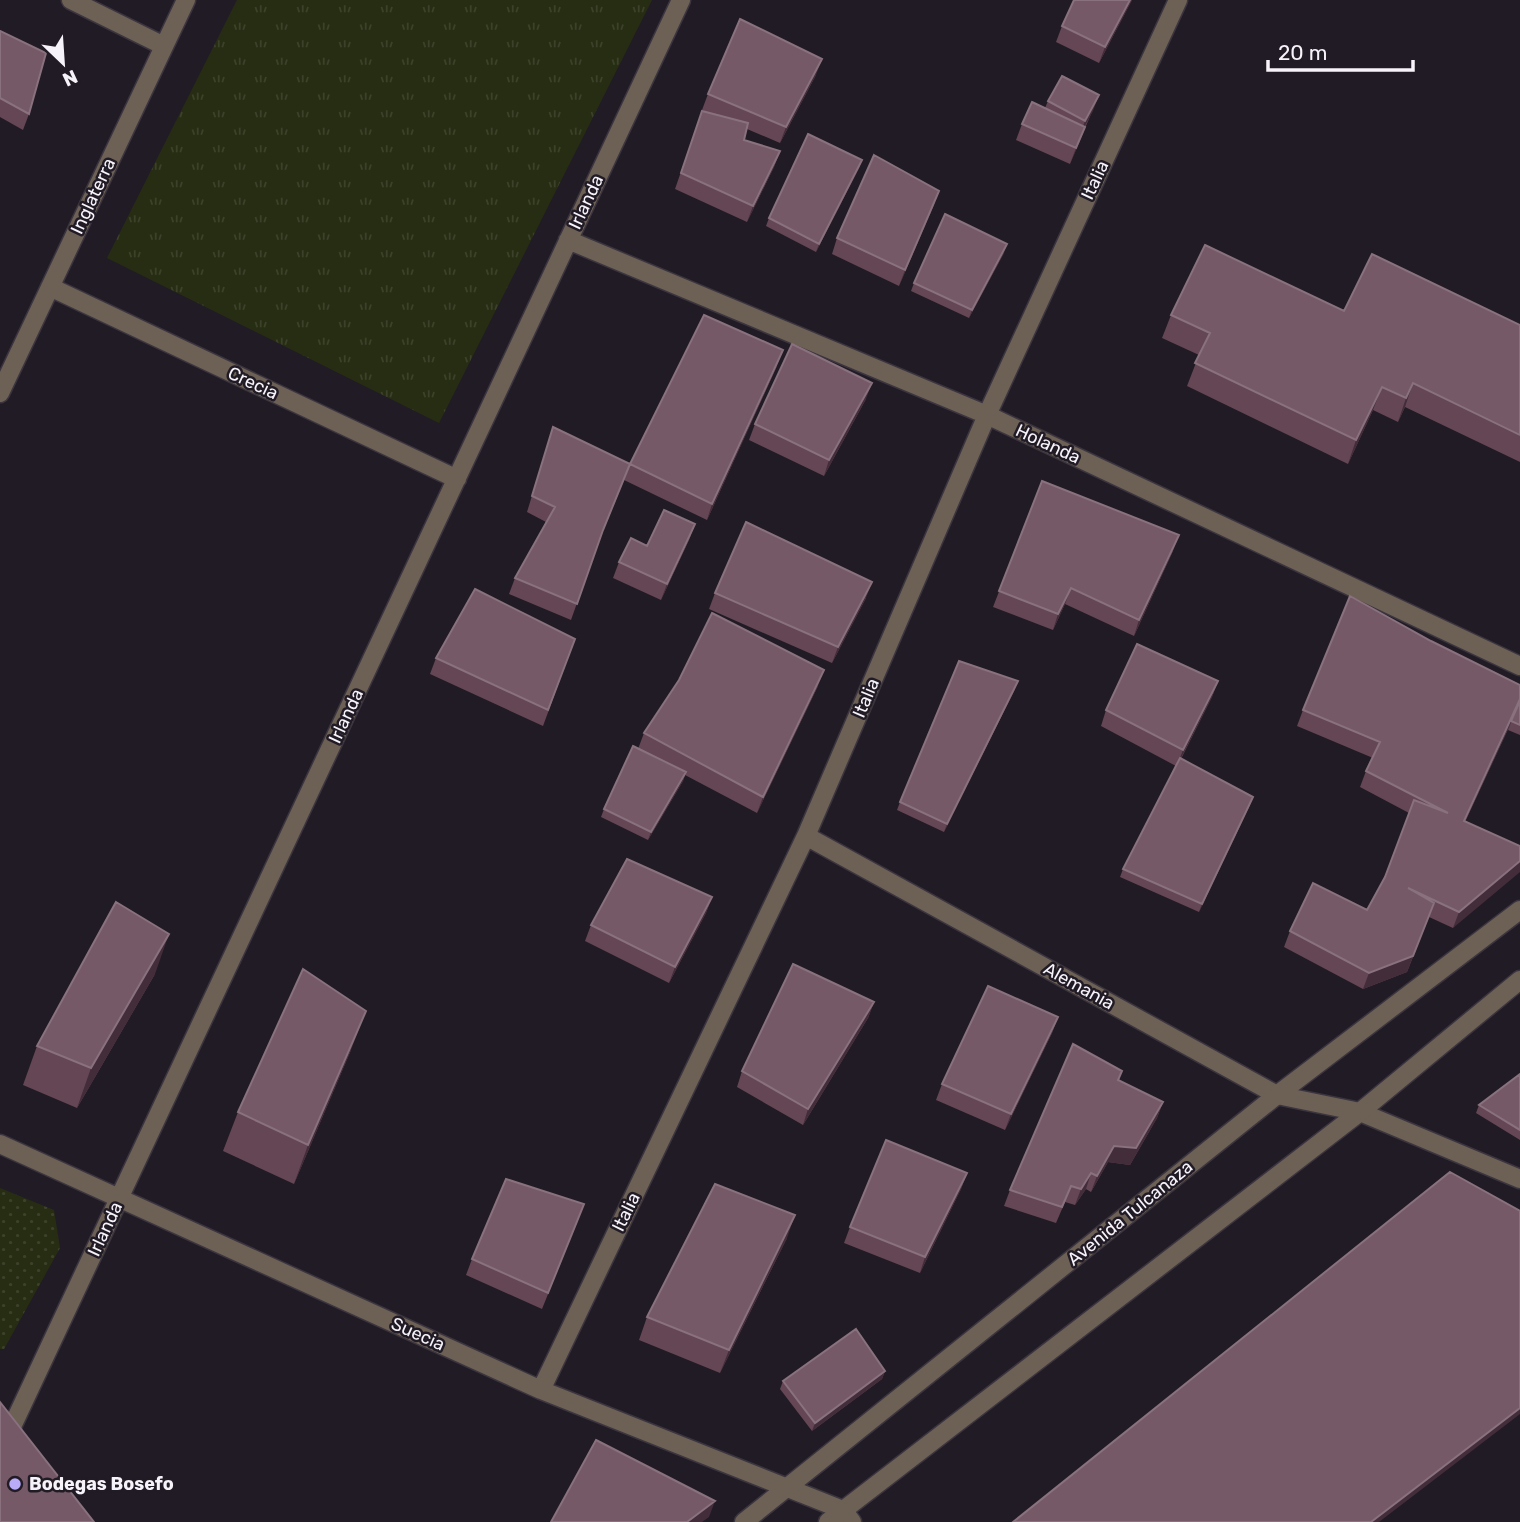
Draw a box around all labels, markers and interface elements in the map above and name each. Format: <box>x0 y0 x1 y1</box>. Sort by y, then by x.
north arrow <box>28 28 98 98</box>
scale bar <box>1268 28 1413 72</box>
text: 20 m <box>1278 40 1327 65</box>
text: N <box>59 65 81 91</box>
street label: Inglaterra <box>66 154 120 238</box>
street label: Italia <box>1076 157 1114 203</box>
street label: Irlanda <box>564 171 608 233</box>
street label: Crecia <box>224 362 282 404</box>
street label: Holanda <box>1012 419 1084 469</box>
street label: Italia <box>848 675 884 721</box>
street label: Irlanda <box>324 685 368 747</box>
street label: Alemania <box>1040 958 1118 1014</box>
street label: Avenida Tulcanaza <box>1063 1156 1197 1270</box>
street label: Italia <box>607 1189 645 1235</box>
street label: Irlanda <box>83 1198 127 1260</box>
street label: Suecia <box>388 1312 448 1356</box>
place label: Bodegas Bosefo <box>29 1473 174 1495</box>
marker: Bodegas Bosefo <box>7 1476 23 1492</box>

